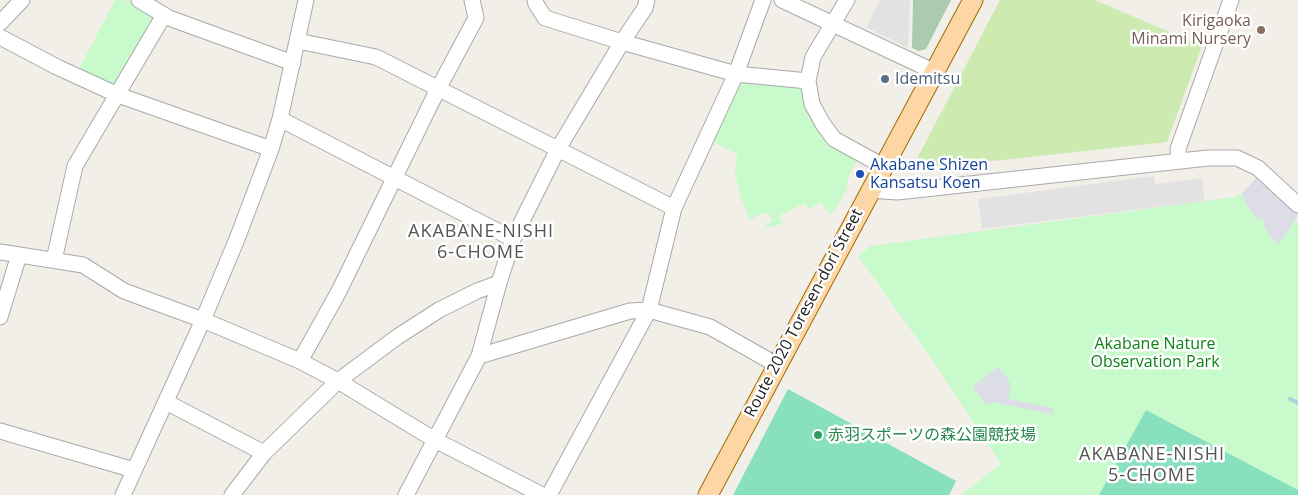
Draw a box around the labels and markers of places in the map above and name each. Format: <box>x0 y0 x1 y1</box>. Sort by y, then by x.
place label: Kirigaoka Minami Nursery <box>1131 11 1251 49</box>
marker: Kirigaoka Minami Nursery <box>1255 24 1267 36</box>
place label: Idemitsu <box>895 69 960 89</box>
marker: Idemitsu <box>879 73 891 85</box>
place label: Akabane Shizen Kansatsu Koen <box>870 155 988 193</box>
marker: Akabane Shizen Kansatsu Koen <box>854 168 866 180</box>
place label: 赤羽スポーツの森公園競技場 <box>828 425 1036 445</box>
marker: 赤羽スポーツの森公園競技場 <box>812 429 824 441</box>

